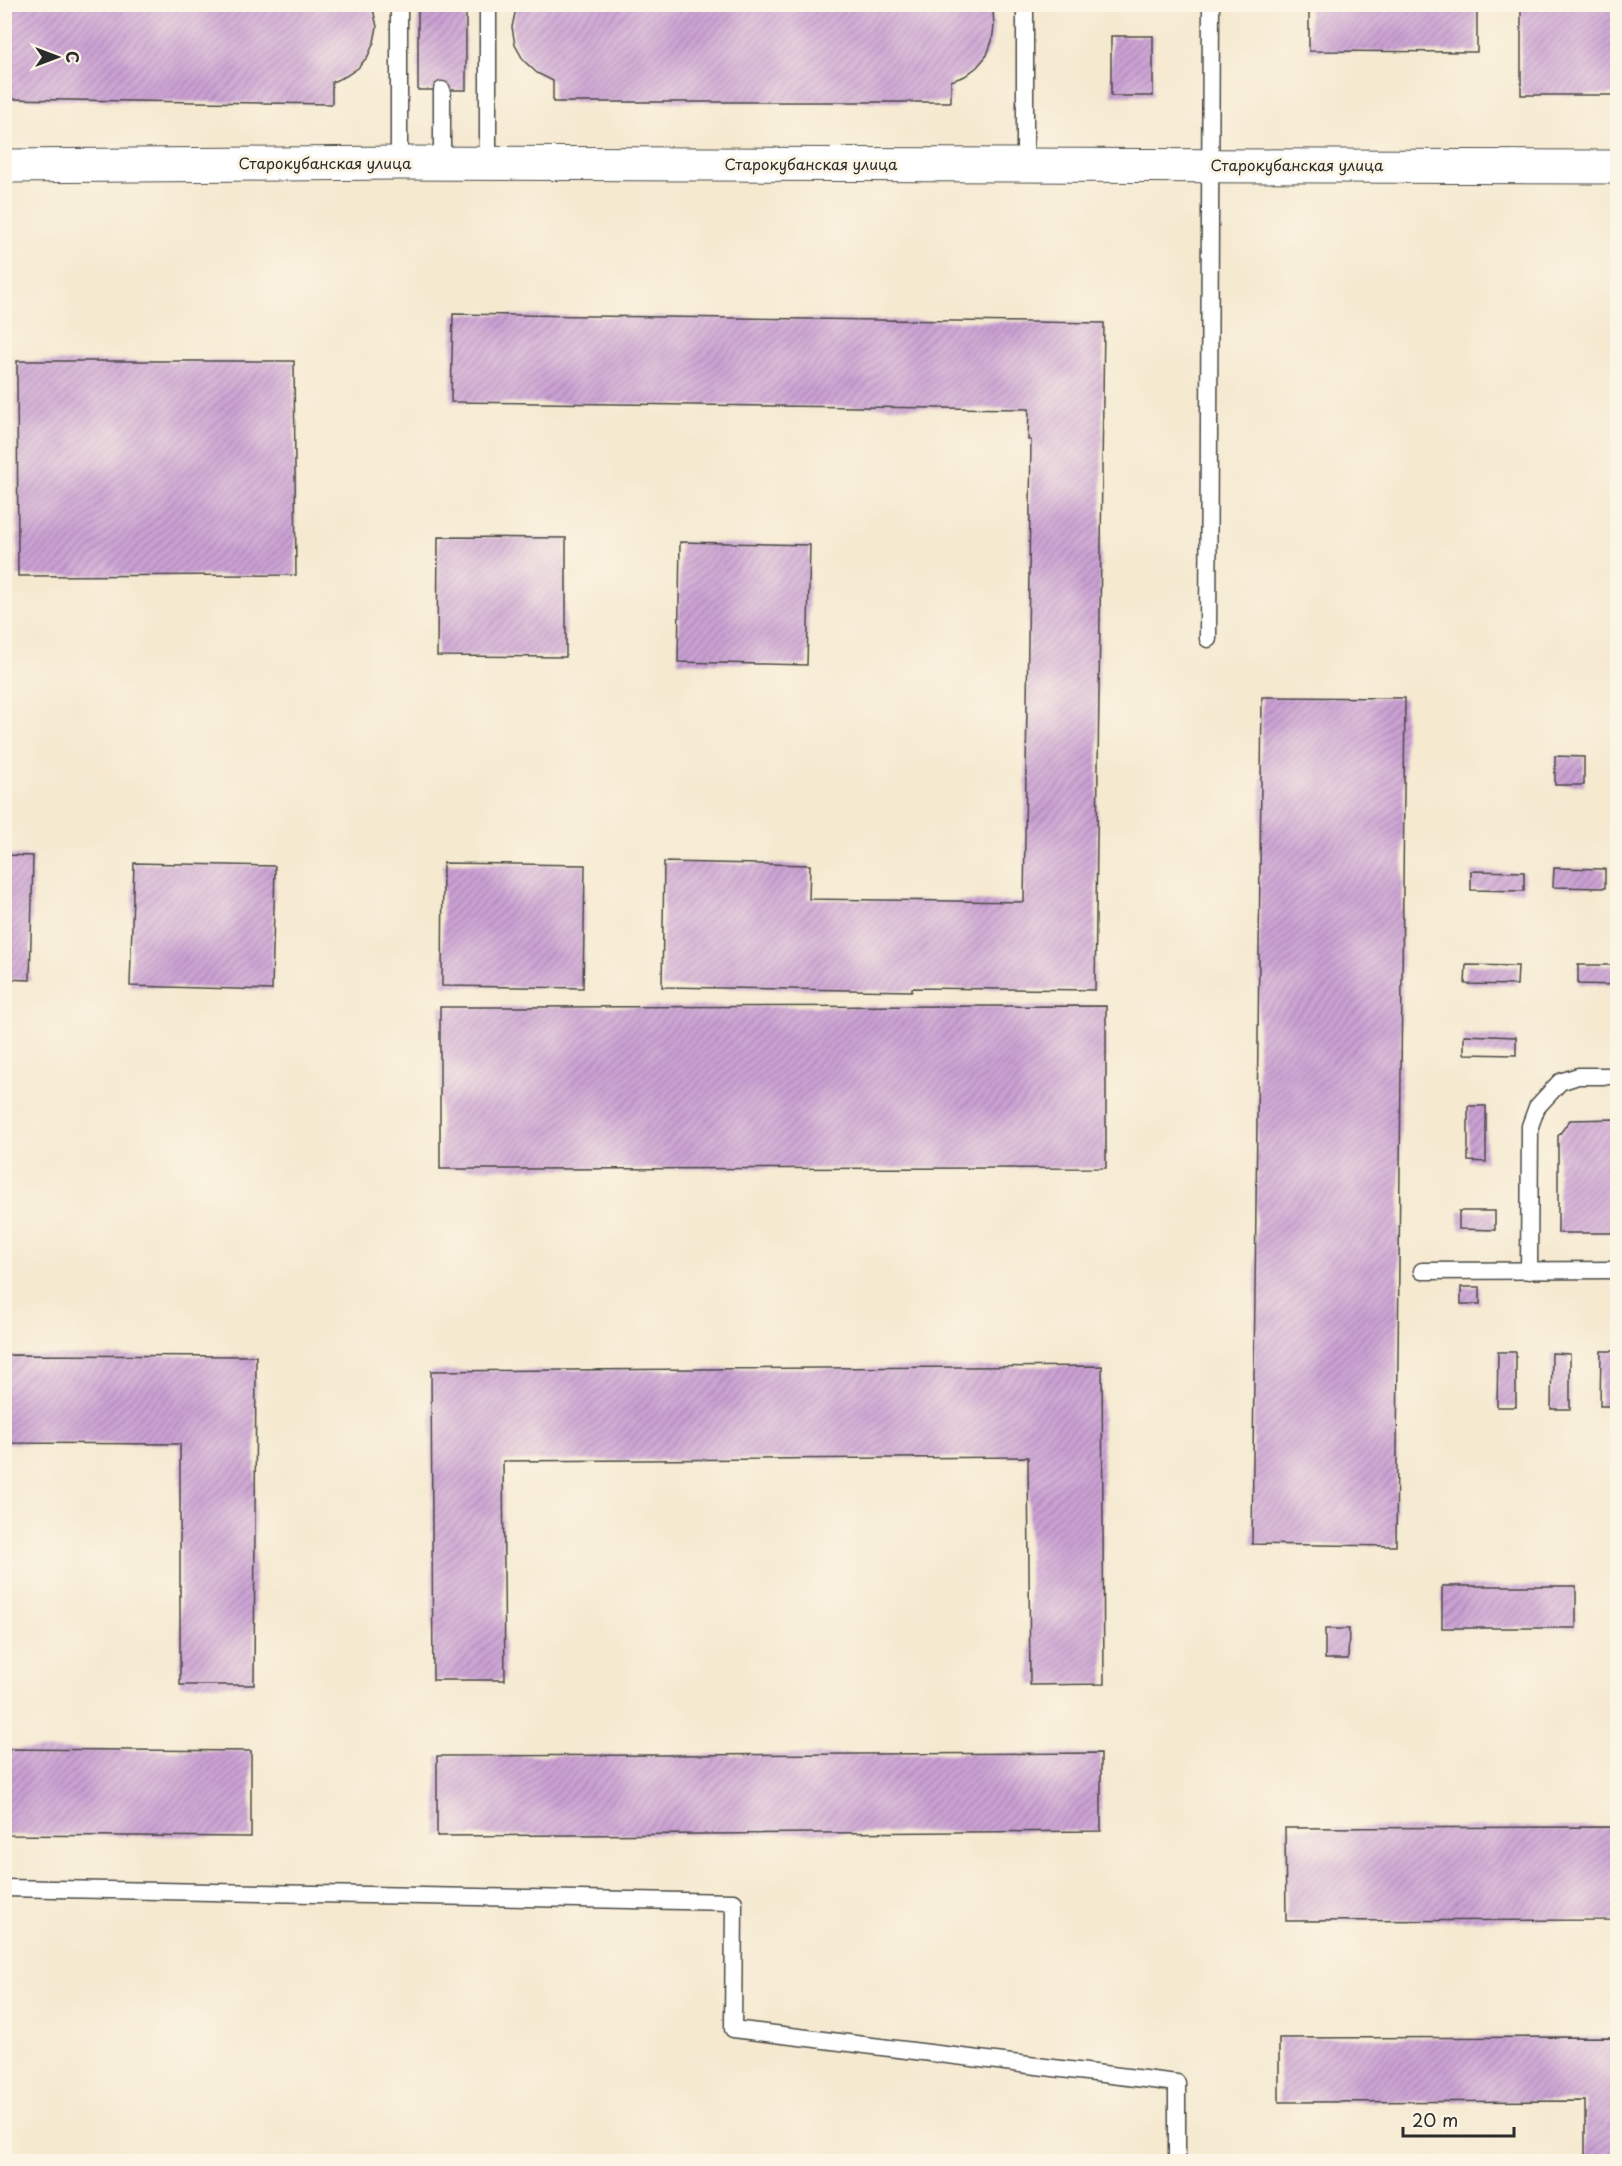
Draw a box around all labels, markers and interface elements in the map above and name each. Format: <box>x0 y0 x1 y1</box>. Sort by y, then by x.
north arrow <box>27 27 87 87</box>
text: С <box>61 51 85 63</box>
street label: Старокубанская улица <box>239 151 412 174</box>
street label: Старокубанская улица <box>725 152 898 175</box>
street label: Старокубанская улица <box>1211 153 1384 176</box>
scale bar <box>1403 2100 1514 2138</box>
text: 20 m <box>1412 2106 1458 2133</box>

